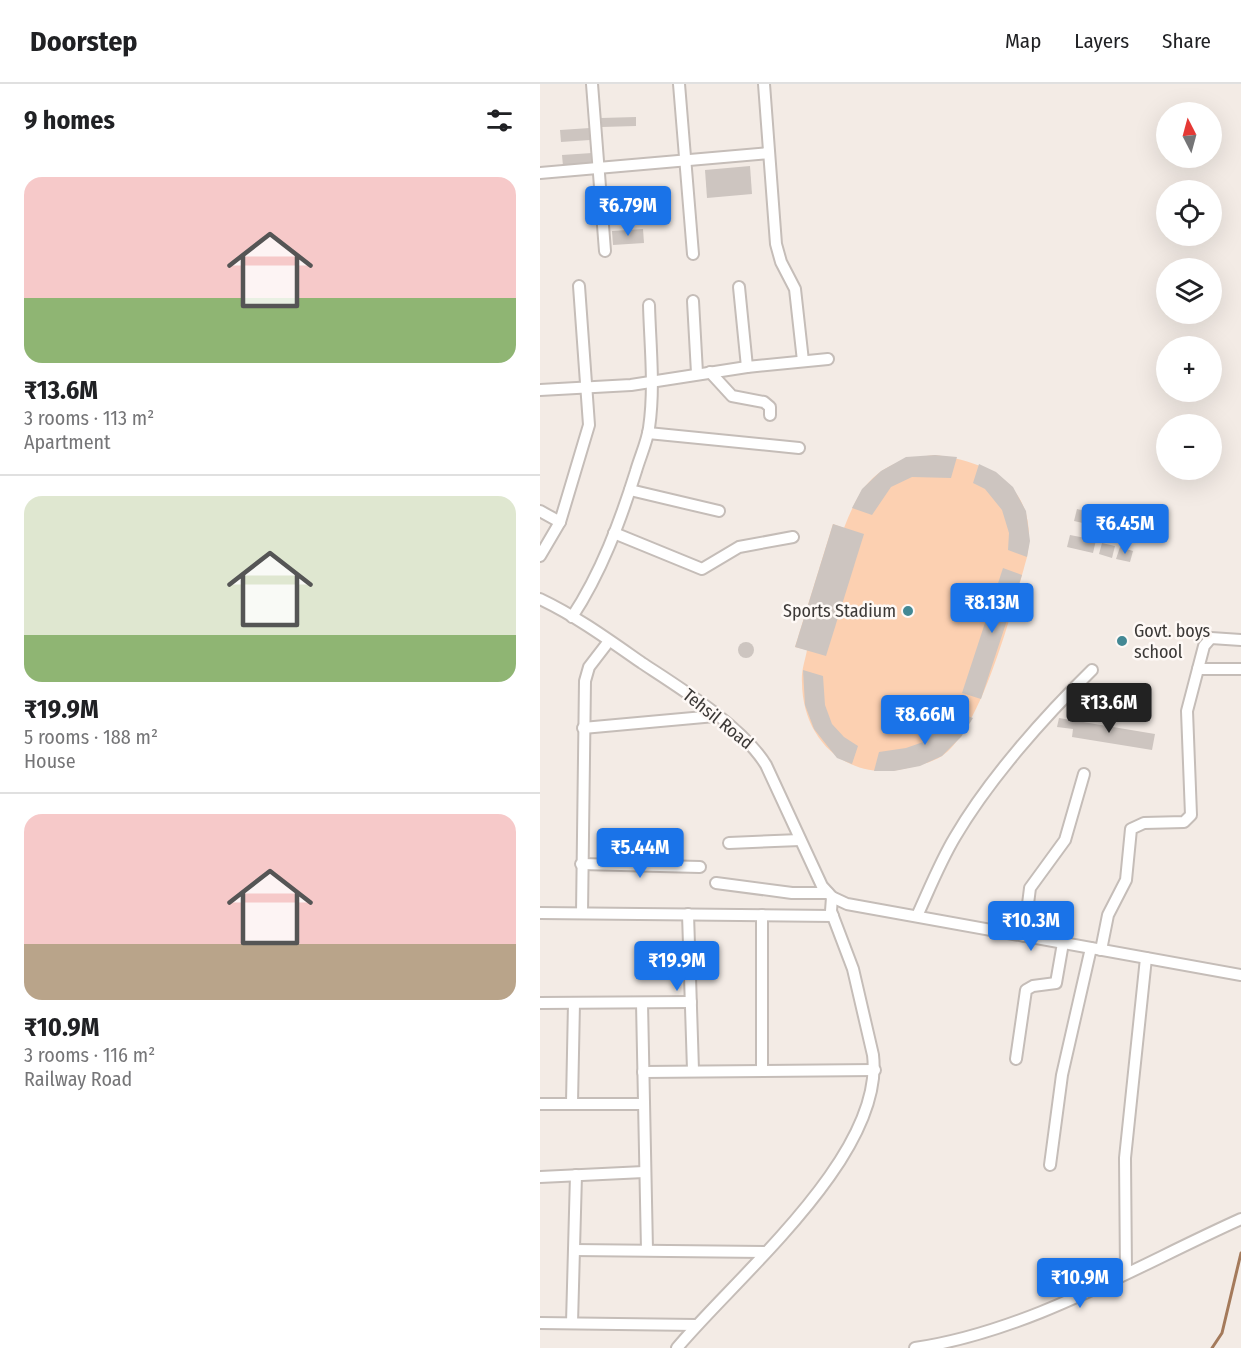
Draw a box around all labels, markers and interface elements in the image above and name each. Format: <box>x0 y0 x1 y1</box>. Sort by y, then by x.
text: Doorstep <box>30 25 138 58</box>
text: Map <box>1005 28 1041 54</box>
text: Layers <box>1074 28 1129 54</box>
text: Share <box>1162 28 1211 54</box>
north arrow <box>1156 102 1222 168</box>
map controls <box>1156 102 1222 480</box>
icon: filters <box>483 104 516 137</box>
text: 9 homes <box>24 105 115 136</box>
button: locate <box>1156 180 1222 246</box>
pin: ₹6.79M <box>579 186 677 237</box>
text: ₹6.79M <box>599 193 657 217</box>
icon: home <box>216 216 324 324</box>
button: layers <box>1156 258 1222 324</box>
button: + <box>1156 336 1222 402</box>
text: ₹13.6M <box>24 375 98 406</box>
text: 3 rooms · 113 m² <box>24 406 154 430</box>
button: − <box>1156 414 1222 480</box>
text: Apartment <box>24 430 111 454</box>
pin: ₹6.45M <box>1076 504 1174 555</box>
text: ₹6.45M <box>1096 511 1154 535</box>
icon: home <box>216 535 324 643</box>
pin: ₹8.13M <box>943 583 1041 634</box>
text: ₹8.13M <box>964 590 1020 614</box>
place label: Sports Stadium <box>783 600 896 622</box>
marker: Sports Stadium <box>901 604 915 618</box>
place label: Govt. boys school <box>1134 620 1211 663</box>
marker: Govt. boys school <box>1115 634 1129 648</box>
pin: ₹13.6M <box>1060 683 1158 734</box>
street label: Tehsil Road <box>678 684 758 754</box>
text: ₹13.6M <box>1081 690 1137 714</box>
text: ₹19.9M <box>24 694 99 725</box>
pin: ₹8.66M <box>876 695 974 746</box>
text: ₹8.66M <box>895 702 955 726</box>
text: 5 rooms · 188 m² <box>24 725 158 749</box>
text: House <box>24 749 76 773</box>
pin: ₹5.44M <box>591 828 689 879</box>
text: ₹5.44M <box>611 835 669 859</box>
icon: home <box>216 853 324 961</box>
pin: ₹10.3M <box>982 901 1080 952</box>
text: ₹10.3M <box>1002 908 1060 932</box>
pin: ₹19.9M <box>628 941 726 992</box>
text: ₹19.9M <box>648 948 706 972</box>
text: ₹10.9M <box>24 1012 99 1043</box>
text: 3 rooms · 116 m² <box>24 1043 155 1067</box>
text: Railway Road <box>24 1067 132 1091</box>
pin: ₹10.9M <box>1031 1258 1129 1309</box>
text: ₹10.9M <box>1051 1265 1109 1289</box>

